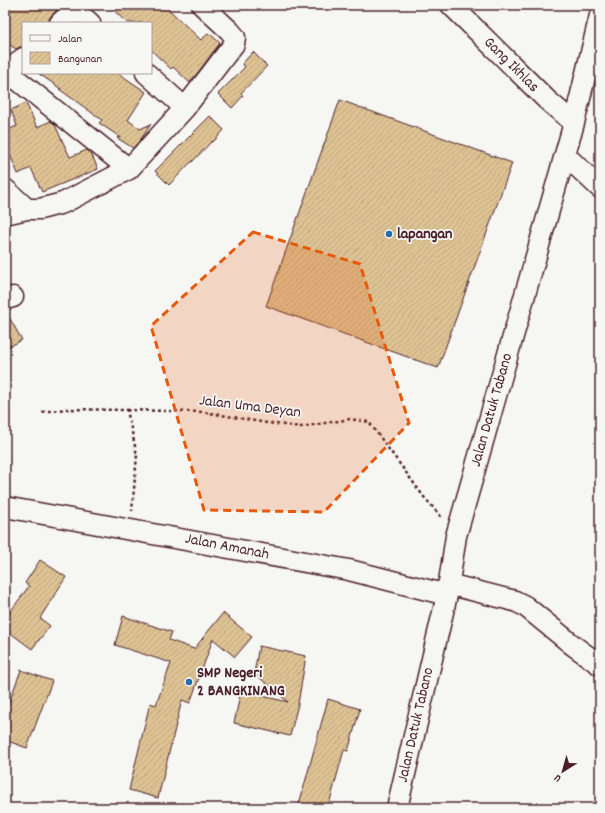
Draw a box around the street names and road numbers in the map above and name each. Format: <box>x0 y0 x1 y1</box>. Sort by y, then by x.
street label: Gang Ikhlas <box>478 32 544 98</box>
street label: Jalan Datuk Tabano <box>465 350 519 470</box>
street label: Jalan Uma Deyan <box>198 389 302 425</box>
street label: Jalan Amanah <box>183 528 271 566</box>
street label: Jalan Datuk Tabano <box>392 665 440 785</box>

